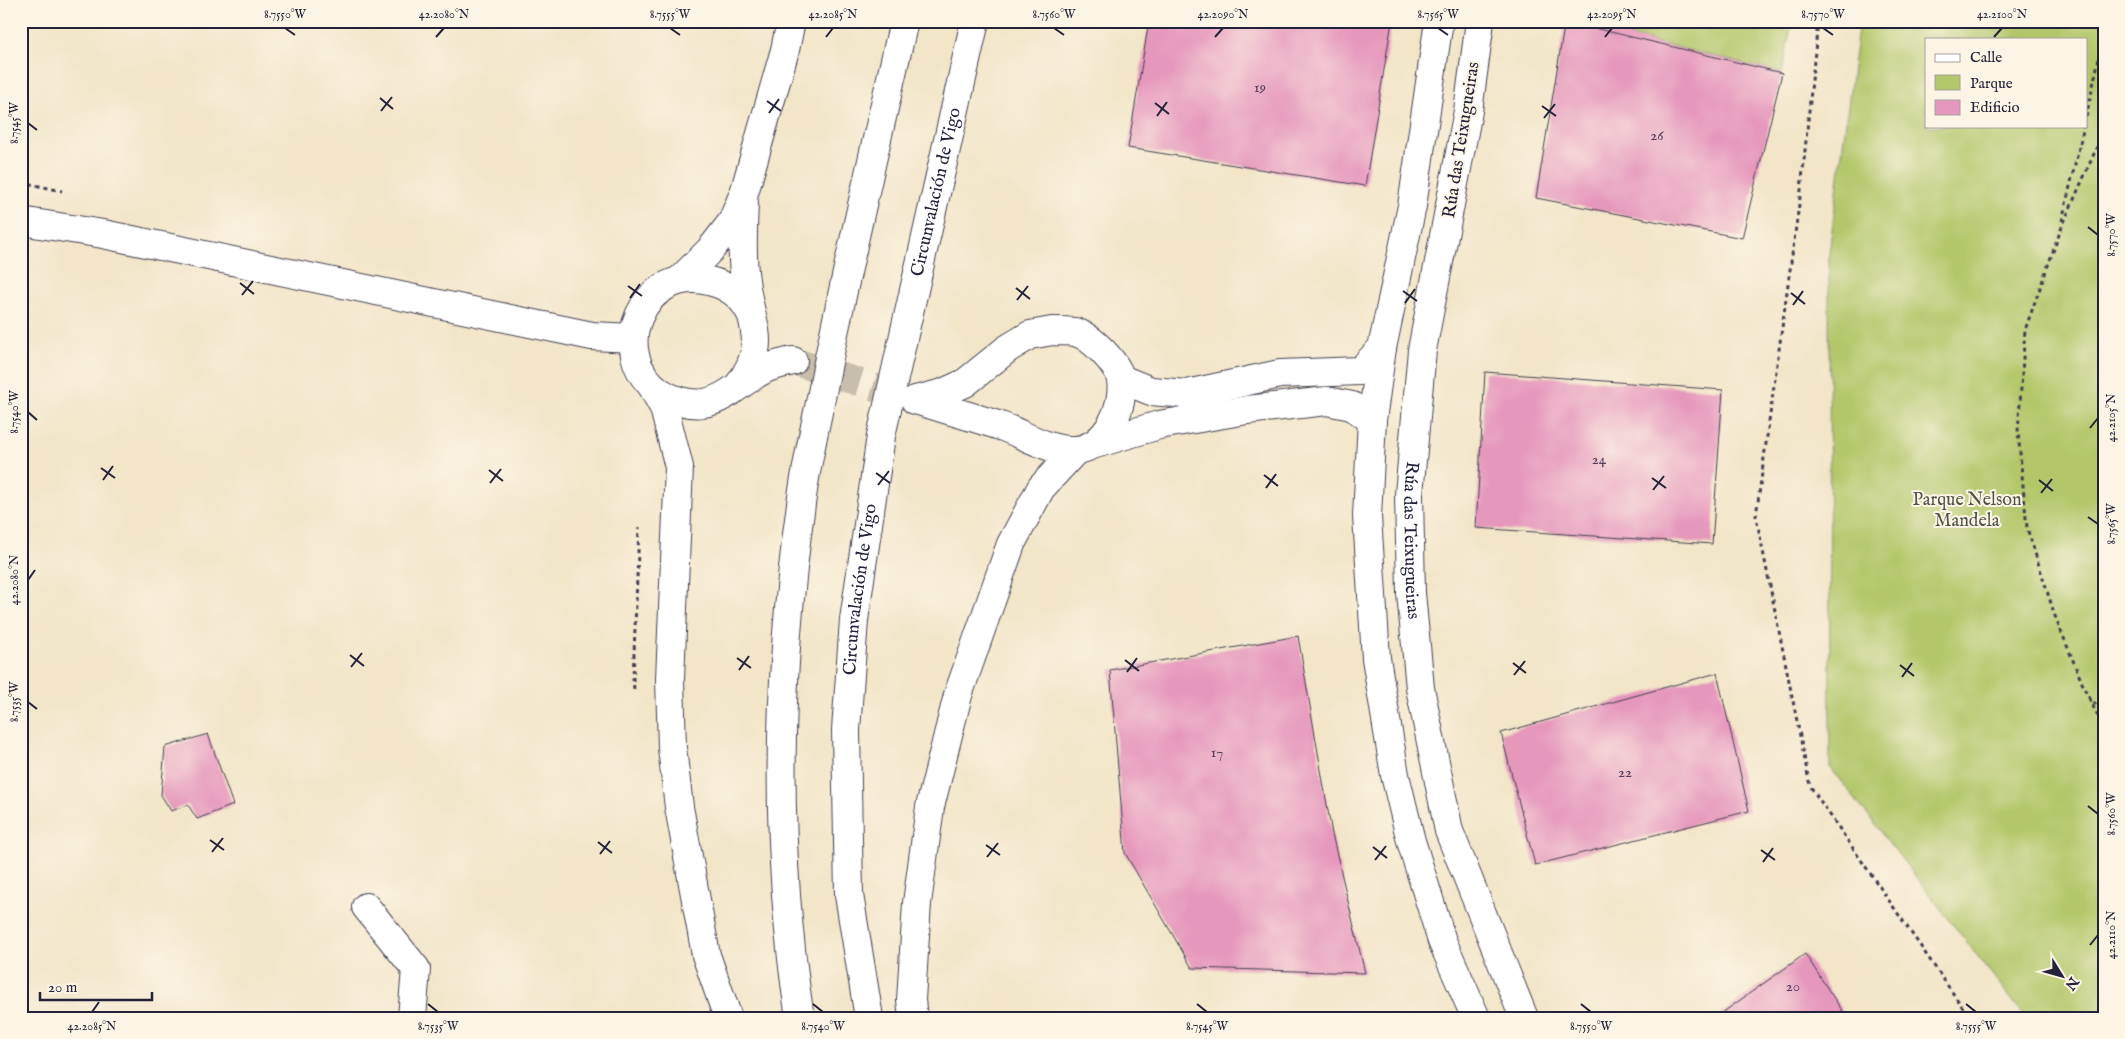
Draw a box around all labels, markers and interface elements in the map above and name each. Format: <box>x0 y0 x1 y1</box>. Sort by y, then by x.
text: 8.7550°W <box>264 7 307 22</box>
text: 42.2080°N <box>419 7 470 22</box>
text: 8.7555°W <box>650 7 691 22</box>
text: 42.2085°N <box>809 7 858 22</box>
text: 8.7560°W <box>1033 7 1076 22</box>
text: 42.2090°N <box>1198 7 1249 22</box>
text: 8.7565°W <box>1417 7 1459 22</box>
text: 42.2095°N <box>1587 7 1637 22</box>
text: 8.7570°W <box>1801 7 1845 22</box>
text: 42.2100°N <box>1977 7 2028 22</box>
legend <box>1925 38 2088 128</box>
text: Calle <box>1970 48 2002 67</box>
street label: Rúa das Teixugueiras <box>1438 60 1486 220</box>
text: Parque <box>1970 74 2013 93</box>
house number: 19 <box>1254 78 1266 97</box>
text: Edificio <box>1970 98 2020 117</box>
text: 8.7545°W <box>7 101 22 144</box>
street label: Circunvalación de Vigo <box>906 105 967 279</box>
house number: 26 <box>1650 126 1664 145</box>
text: 8.7570°W <box>2104 213 2119 257</box>
text: 8.7540°W <box>7 390 22 434</box>
text: 42.2105°N <box>2104 393 2119 442</box>
house number: 24 <box>1592 450 1607 469</box>
street label: Rúa das Teixugueiras <box>1397 460 1425 620</box>
park label: Parque Nelson Mandela <box>1913 489 2022 533</box>
street label: Circunvalación de Vigo <box>839 502 882 676</box>
text: 8.7565°W <box>2104 503 2119 545</box>
text: 42.2080°N <box>7 554 22 605</box>
text: 8.7535°W <box>7 681 22 722</box>
house number: 17 <box>1211 743 1223 762</box>
house number: 22 <box>1618 763 1632 782</box>
text: 8.7560°W <box>2104 792 2119 835</box>
text: 42.2110°N <box>2104 910 2119 959</box>
north arrow <box>2038 952 2088 1002</box>
scale bar <box>40 969 152 1001</box>
text: N <box>2061 972 2083 993</box>
house number: 20 <box>1786 977 1800 996</box>
text: 20 m <box>48 978 78 997</box>
text: 42.2085°N <box>68 1019 117 1034</box>
text: 8.7535°W <box>418 1019 459 1034</box>
text: 8.7540°W <box>801 1019 845 1034</box>
text: 8.7545°W <box>1186 1019 1229 1034</box>
text: 8.7550°W <box>1570 1019 1613 1034</box>
text: 8.7555°W <box>1956 1019 1997 1034</box>

